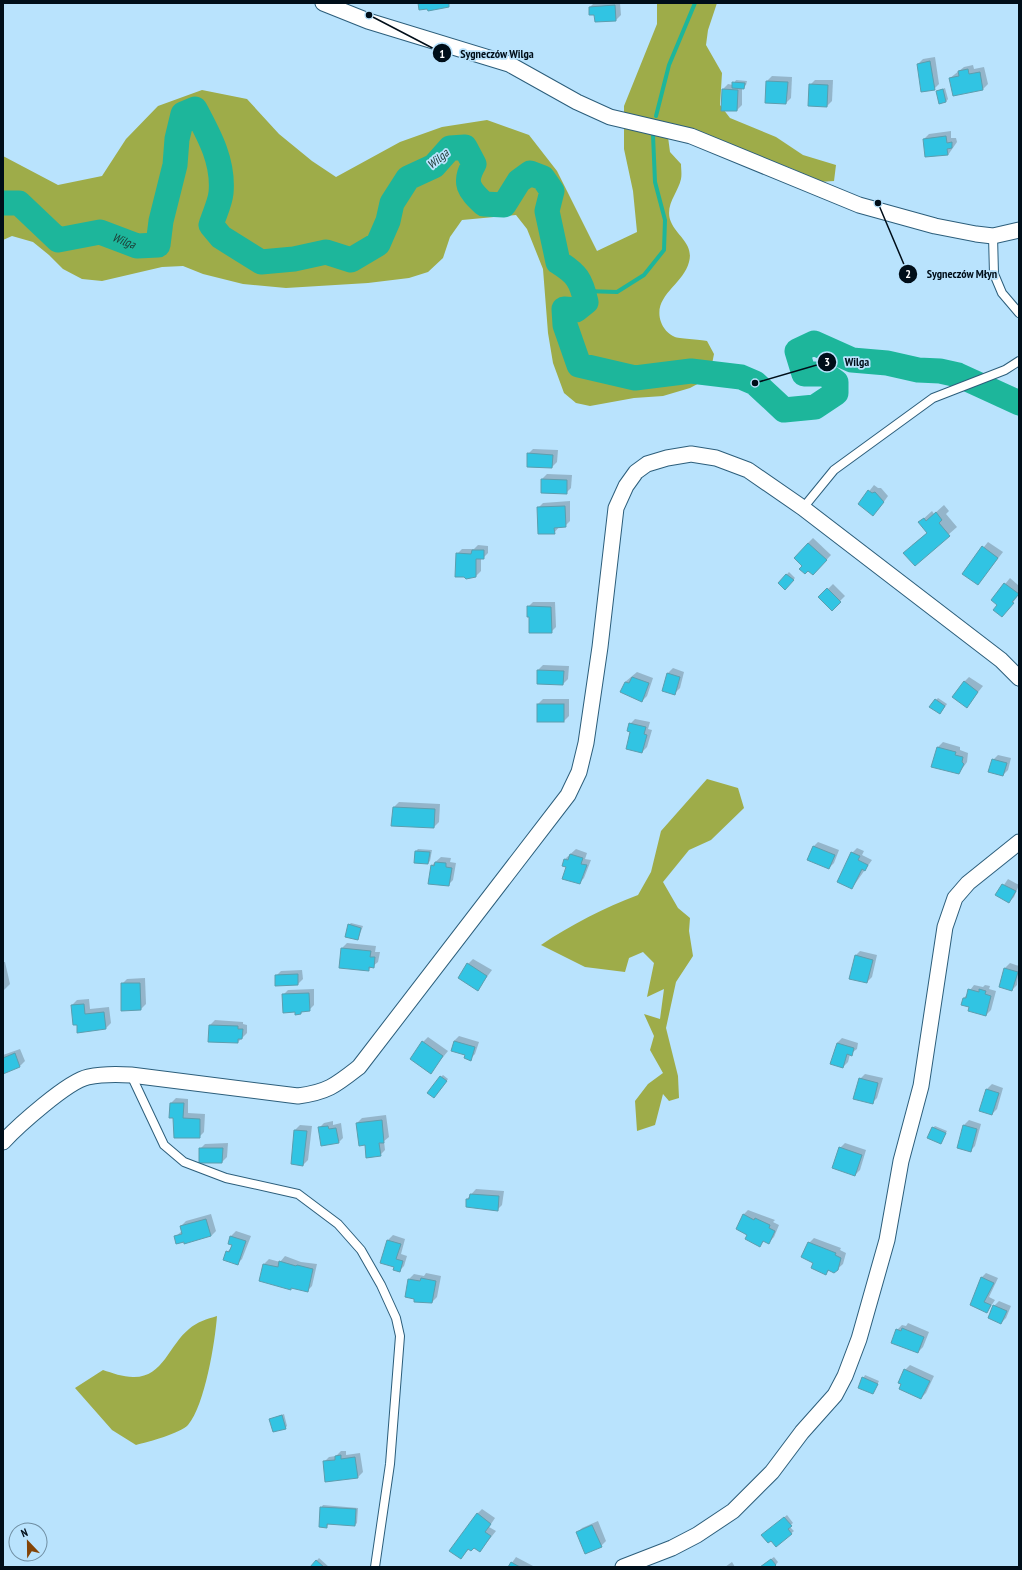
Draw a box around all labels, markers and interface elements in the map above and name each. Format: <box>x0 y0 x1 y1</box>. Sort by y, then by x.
callout: Sygneczów Wilga <box>432 41 542 65</box>
text: 1 <box>439 46 445 61</box>
text: Sygneczów Wilga <box>460 46 534 61</box>
water label: Wilga <box>424 145 452 172</box>
water label: Wilga <box>110 229 139 252</box>
callout: Sygneczów Młyn <box>898 262 1005 286</box>
text: 2 <box>905 266 911 281</box>
text: Sygneczów Młyn <box>927 266 997 281</box>
callout: Wilga <box>817 350 878 374</box>
text: 3 <box>824 354 830 369</box>
text: Wilga <box>844 354 869 369</box>
north arrow <box>8 1522 48 1562</box>
text: N <box>19 1525 30 1540</box>

